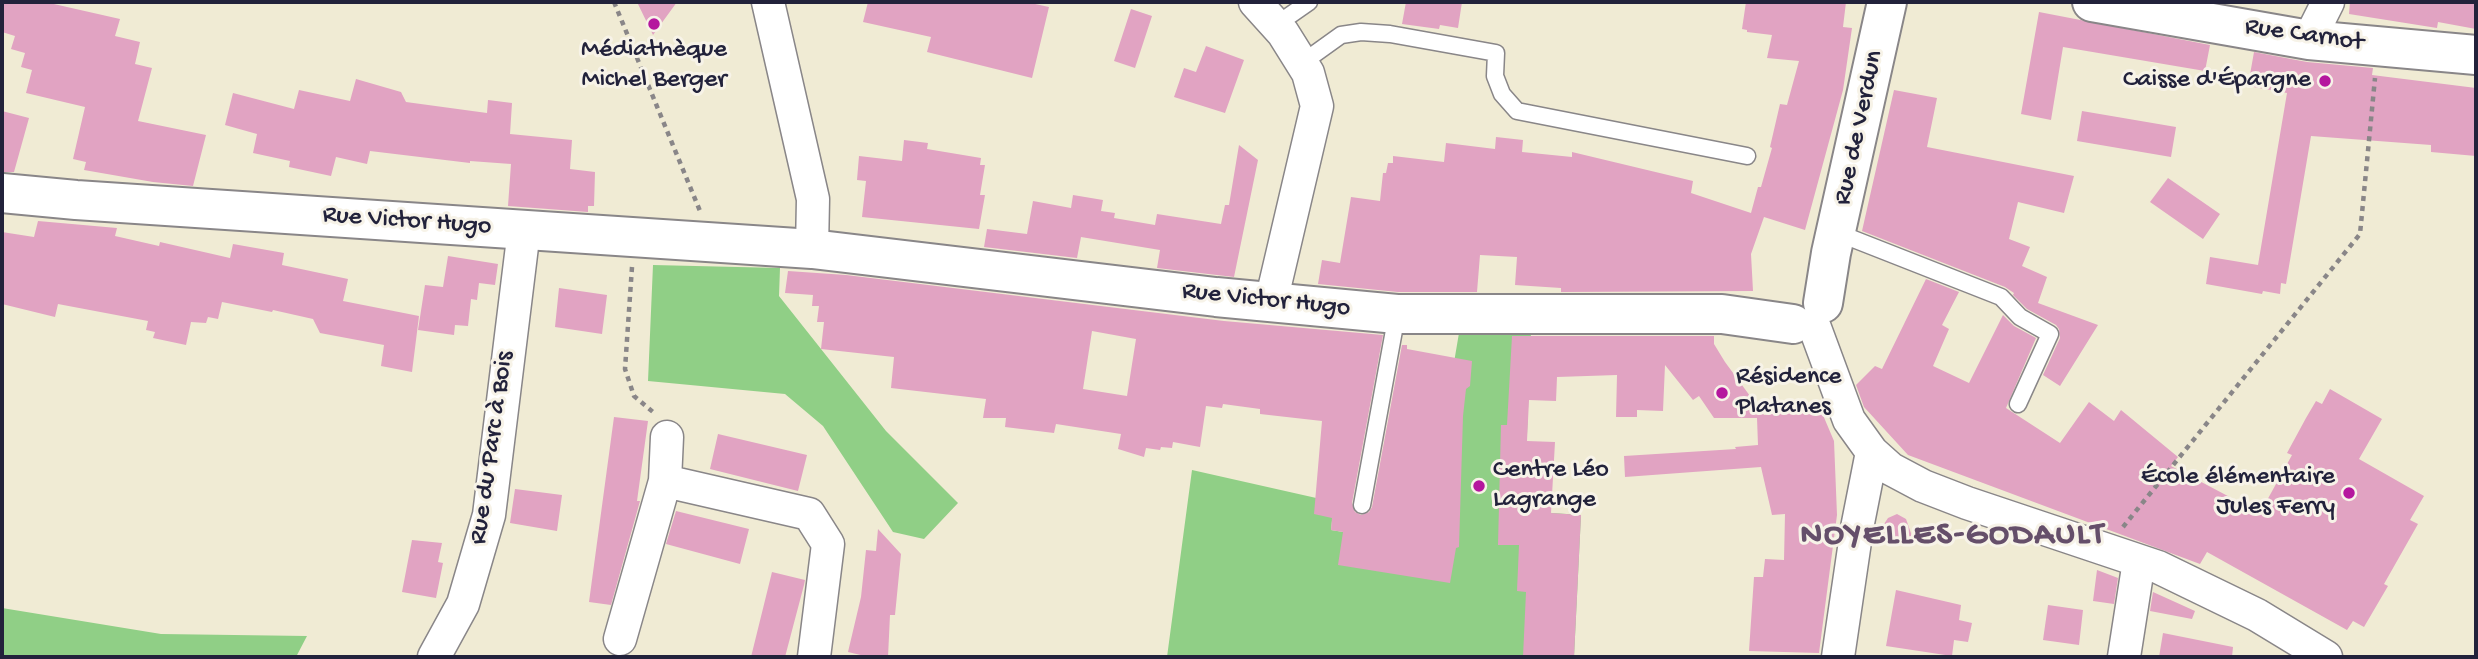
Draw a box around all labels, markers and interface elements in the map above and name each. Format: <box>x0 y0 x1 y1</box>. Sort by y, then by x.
street label: Rue Carnot <box>2243 12 2365 60</box>
marker: Médiathèque Michel Berger <box>646 16 662 32</box>
place label: Médiathèque Michel Berger <box>581 35 727 96</box>
street label: Rue de Verdun <box>1828 48 1892 208</box>
place label: Caisse d'Épargne <box>2123 65 2311 97</box>
marker: Caisse d'Épargne <box>2317 73 2333 89</box>
street label: Rue Victor Hugo <box>322 201 492 243</box>
street label: Rue Victor Hugo <box>1180 277 1352 325</box>
street label: Rue du Parc à Bois <box>464 349 522 547</box>
place label: Résidence Platanes <box>1736 362 1842 424</box>
marker: Résidence Platanes <box>1714 385 1730 401</box>
place label: Centre Léo Lagrange <box>1493 455 1609 516</box>
place label: École élémentaire Jules Ferry <box>2141 462 2335 524</box>
marker: Centre Léo Lagrange <box>1471 478 1487 494</box>
marker: École élémentaire Jules Ferry <box>2341 485 2357 501</box>
district label: NOYELLES-GODAULT <box>1802 517 2104 557</box>

